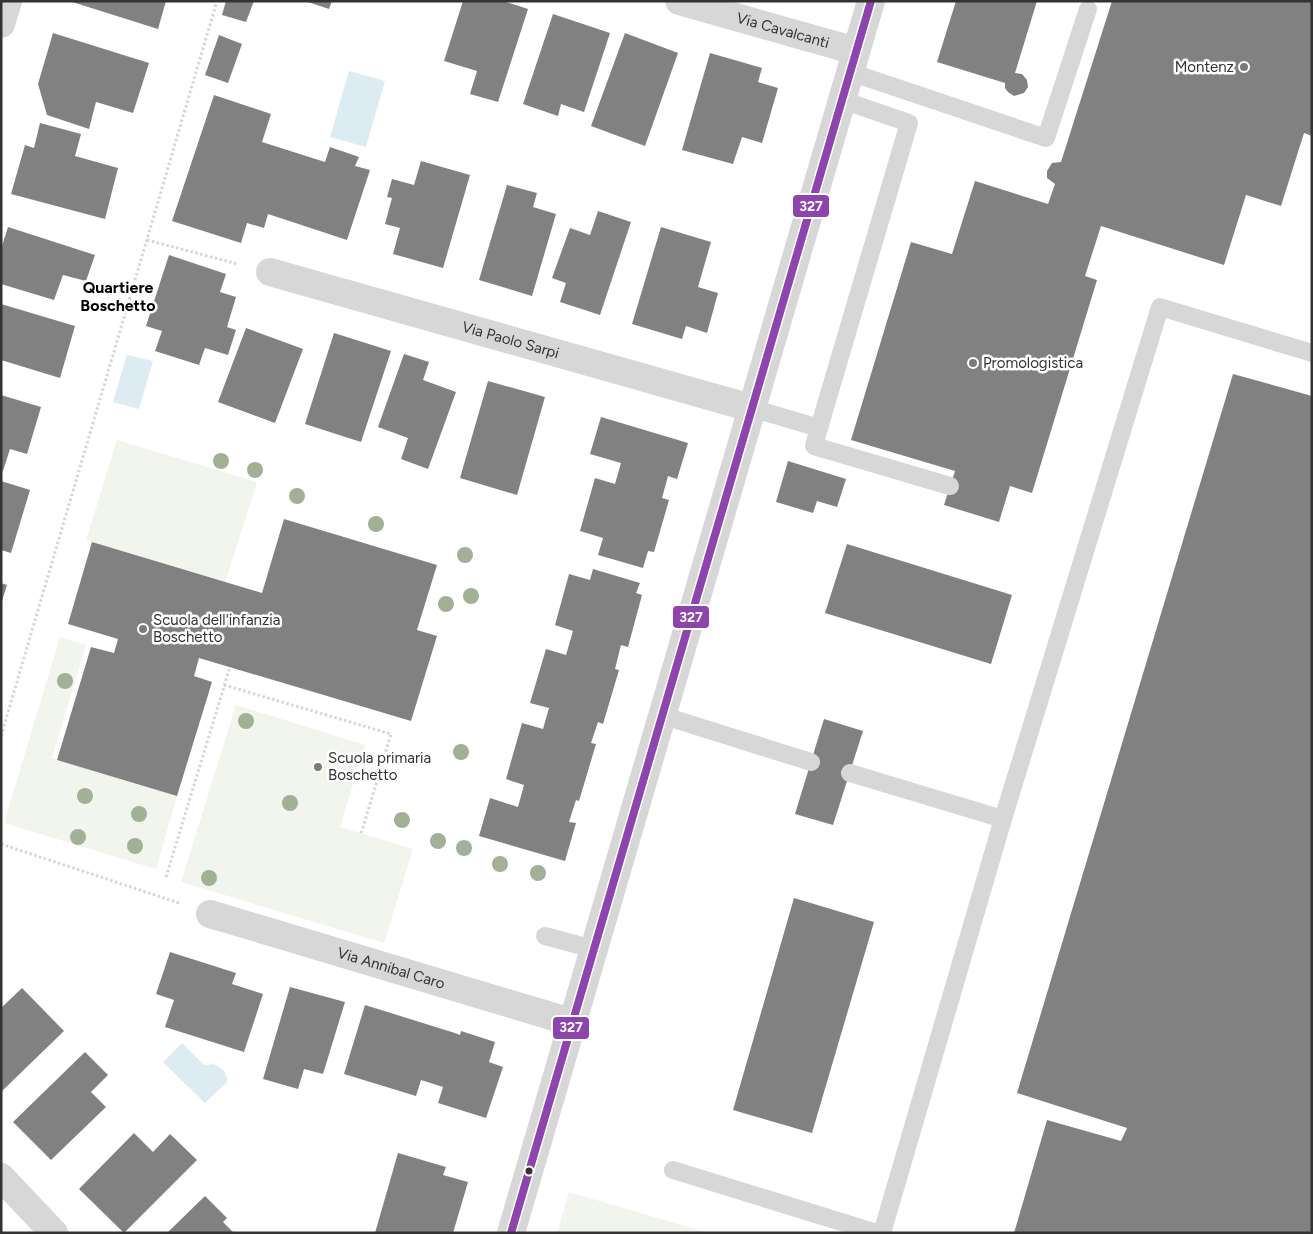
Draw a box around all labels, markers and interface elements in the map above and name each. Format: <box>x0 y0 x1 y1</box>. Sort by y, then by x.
street label: Via Cavalcanti <box>735 9 831 52</box>
place label: Montenz <box>1175 58 1234 76</box>
marker: Montenz <box>1238 61 1250 73</box>
line badge: 327 <box>792 194 830 218</box>
text: 327 <box>799 198 823 215</box>
district label: Quartiere Boschetto <box>80 278 156 315</box>
street label: Via Paolo Sarpi <box>460 318 561 362</box>
place label: Promologistica <box>983 354 1083 372</box>
marker: Promologistica <box>967 357 979 369</box>
line badge: 327 <box>672 605 710 629</box>
text: 327 <box>679 609 703 626</box>
place label: Scuola dell'infanzia Boschetto <box>153 611 280 646</box>
marker: Scuola dell'infanzia Boschetto <box>137 623 149 635</box>
place label: Scuola primaria Boschetto <box>328 749 431 784</box>
marker: Scuola primaria Boschetto <box>312 761 324 773</box>
street label: Via Annibal Caro <box>335 944 447 993</box>
line badge: 327 <box>552 1016 590 1040</box>
text: 327 <box>559 1019 583 1036</box>
unlabelled marker <box>524 1166 534 1176</box>

